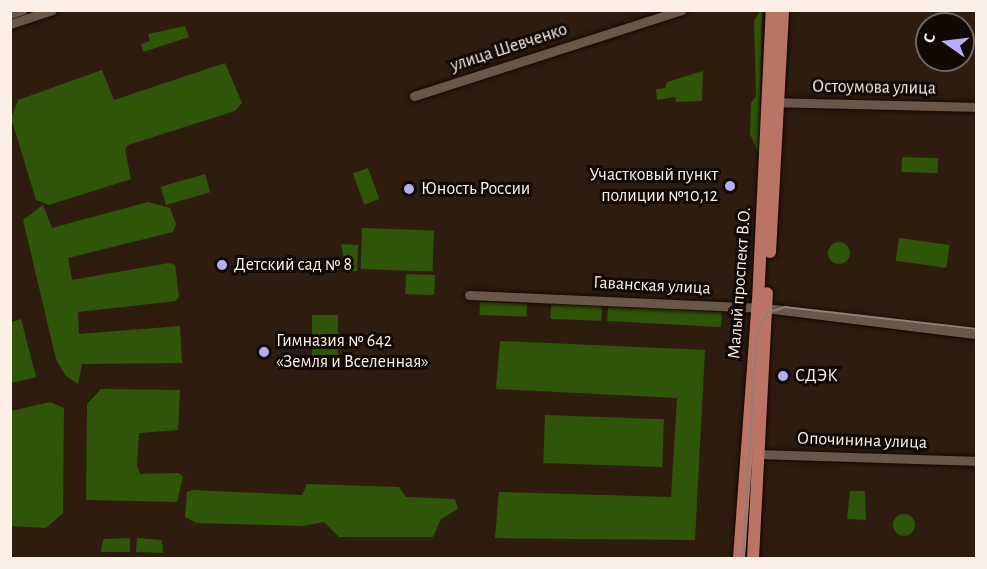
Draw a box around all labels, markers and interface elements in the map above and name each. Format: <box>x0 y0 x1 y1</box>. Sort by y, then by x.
north arrow <box>915 12 975 72</box>
street label: улица Шевченко <box>448 19 570 77</box>
text: С <box>921 32 938 44</box>
street label: Остоумова улица <box>812 76 936 100</box>
place label: Участковый пункт полиции №10,12 <box>589 165 718 207</box>
place label: Юность России <box>421 178 530 200</box>
marker: Участковый пункт полиции №10,12 <box>723 179 737 193</box>
marker: Юность России <box>402 182 416 196</box>
street label: Малый проспект В.О. <box>724 206 756 360</box>
place label: Детский сад № 8 <box>234 254 352 276</box>
marker: Детский сад № 8 <box>215 258 229 272</box>
street label: Гаванская улица <box>593 272 711 300</box>
place label: Гимназия № 642 «Земля и Вселенная» <box>276 331 429 374</box>
marker: Гимназия № 642 «Земля и Вселенная» <box>257 345 271 359</box>
place label: СДЭК <box>795 365 838 387</box>
marker: СДЭК <box>776 369 790 383</box>
street label: Опочинина улица <box>797 428 927 454</box>

